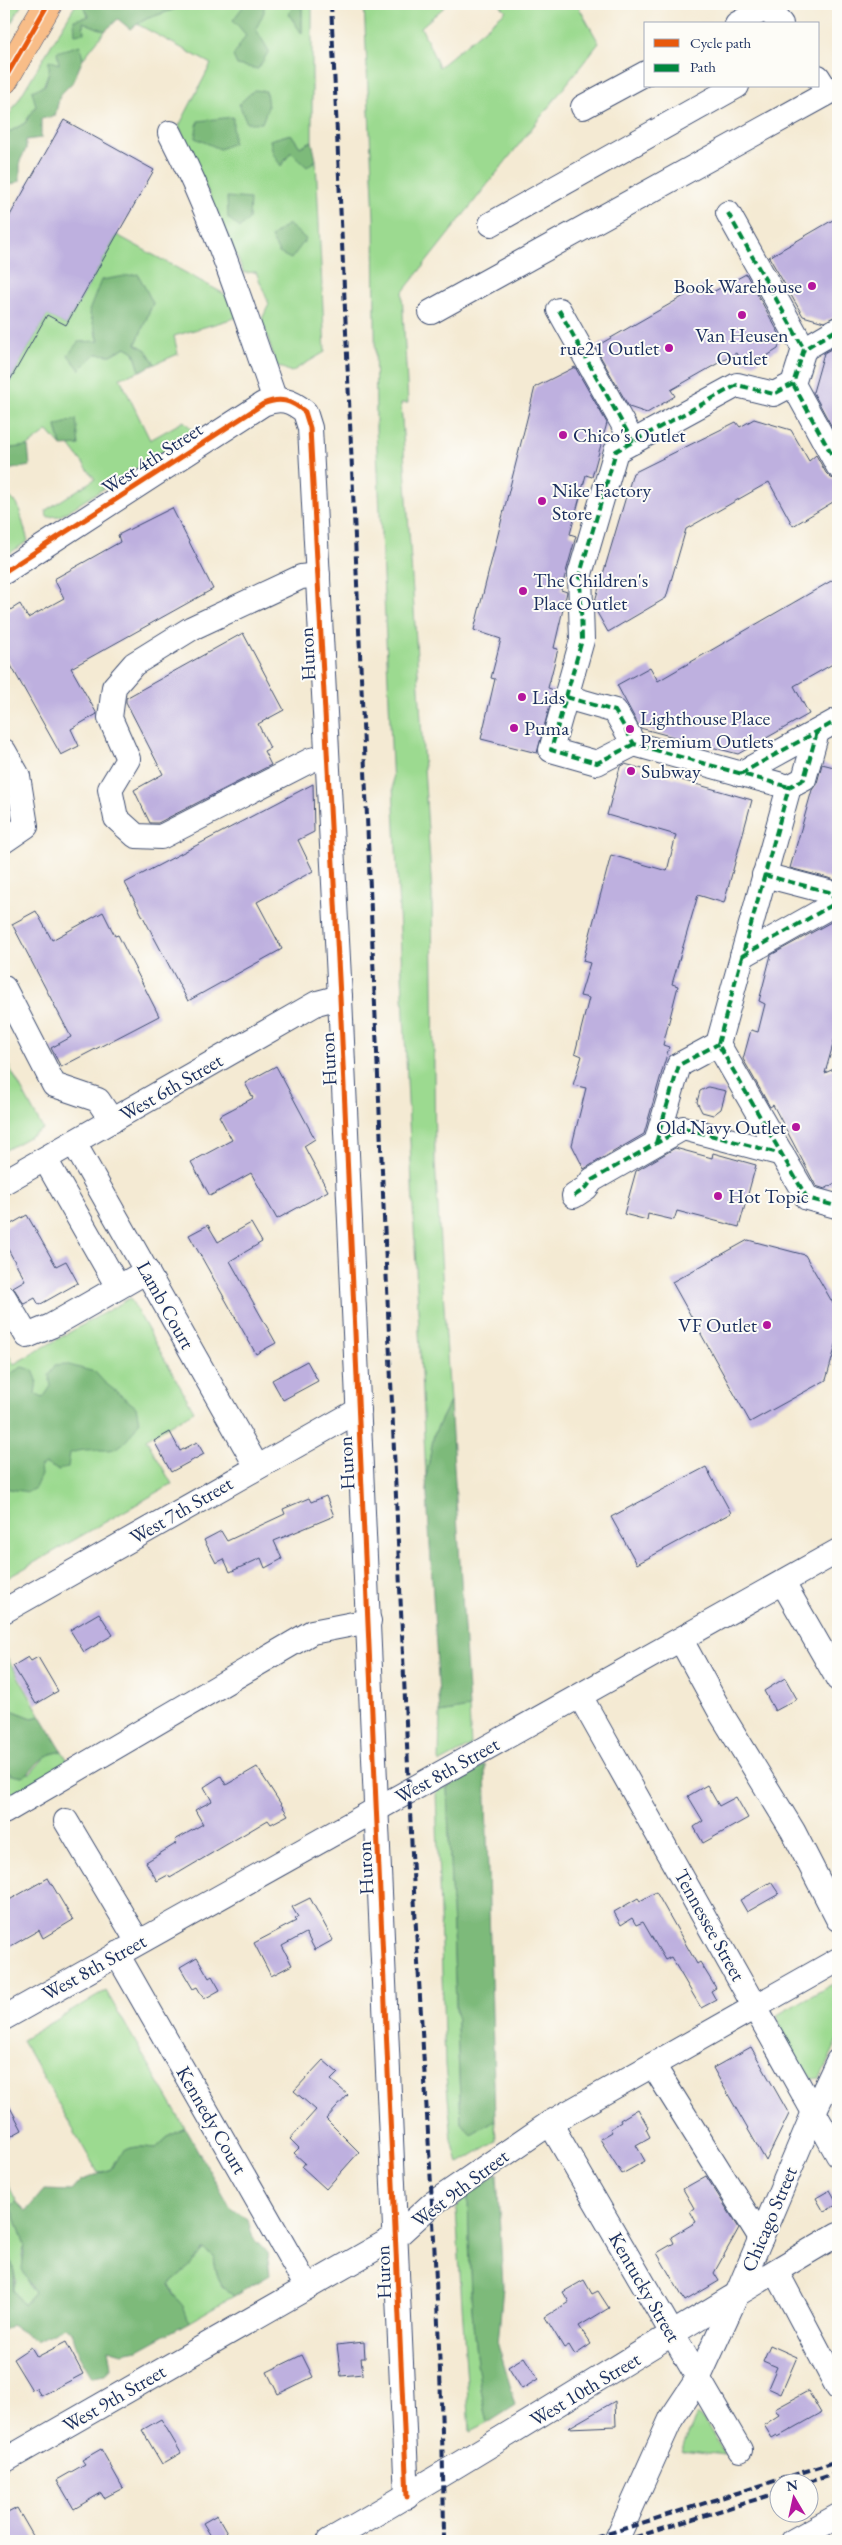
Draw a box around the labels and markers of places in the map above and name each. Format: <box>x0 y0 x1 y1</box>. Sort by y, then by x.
place label: Book Warehouse <box>674 273 802 299</box>
marker: Book Warehouse <box>806 280 818 292</box>
marker: Van Heusen Outlet <box>736 309 748 321</box>
place label: Van Heusen Outlet <box>695 322 789 371</box>
place label: rue21 Outlet <box>560 335 660 361</box>
marker: rue21 Outlet <box>663 342 675 354</box>
place label: Chico's Outlet <box>573 422 686 448</box>
marker: Chico's Outlet <box>557 429 569 441</box>
place label: Nike Factory Store <box>552 477 652 526</box>
marker: Nike Factory Store <box>536 495 548 507</box>
place label: The Children's Place Outlet <box>533 567 648 616</box>
marker: The Children's Place Outlet <box>517 585 529 597</box>
place label: Lids <box>532 684 565 710</box>
marker: Lids <box>516 691 528 703</box>
place label: Lighthouse Place Premium Outlets <box>640 705 774 754</box>
place label: Puma <box>524 715 569 741</box>
marker: Puma <box>508 722 520 734</box>
marker: Lighthouse Place Premium Outlets <box>624 723 636 735</box>
place label: Subway <box>641 758 701 784</box>
marker: Subway <box>625 765 637 777</box>
place label: Old Navy Outlet <box>656 1114 787 1140</box>
marker: Old Navy Outlet <box>790 1121 802 1133</box>
place label: Hot Topic <box>728 1183 809 1209</box>
marker: Hot Topic <box>712 1190 724 1202</box>
place label: VF Outlet <box>678 1312 758 1338</box>
marker: VF Outlet <box>761 1319 773 1331</box>

